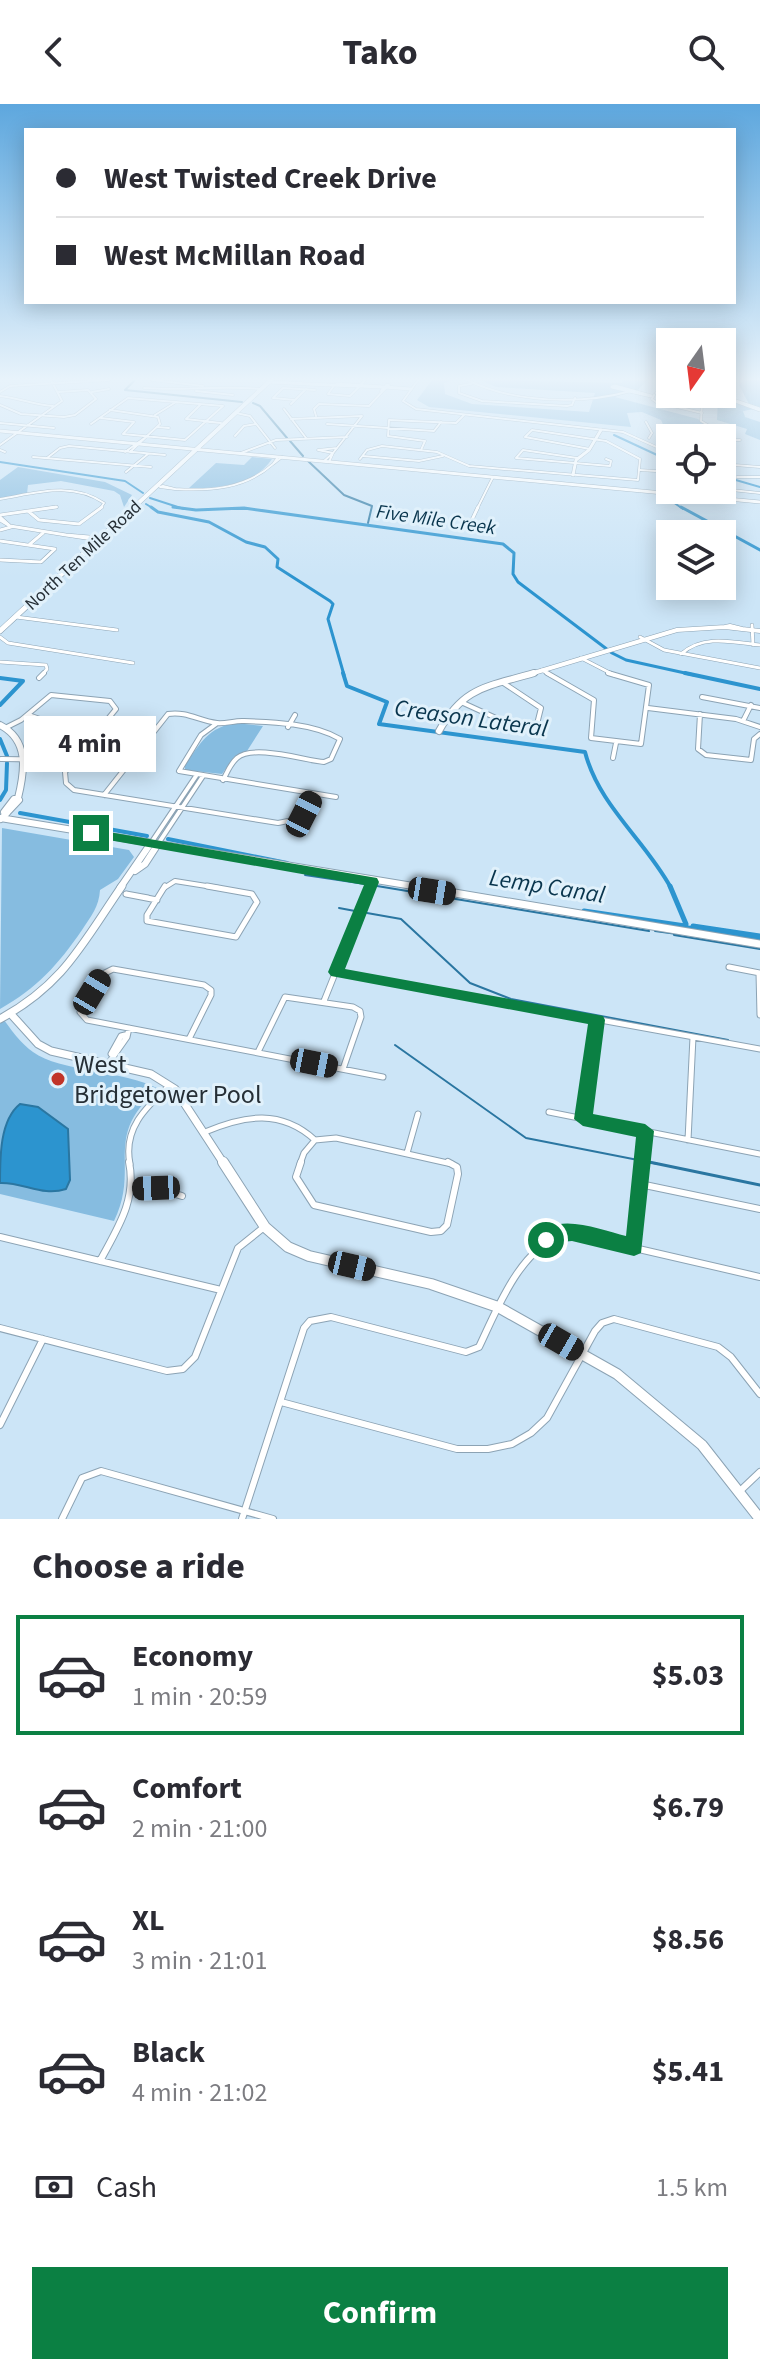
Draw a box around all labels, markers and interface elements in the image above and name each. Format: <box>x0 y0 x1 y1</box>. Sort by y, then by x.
text: Tako <box>342 27 418 78</box>
icon: back <box>32 30 76 74</box>
icon: search <box>684 30 728 74</box>
text: West Twisted Creek Drive <box>104 157 437 200</box>
text: West McMillan Road <box>104 234 366 277</box>
north arrow <box>656 328 736 408</box>
map controls <box>656 328 736 600</box>
button: locate <box>656 424 736 504</box>
street label: North Ten Mile Road <box>20 495 147 616</box>
water label: Five Mile Creek <box>374 498 498 542</box>
button: layers <box>656 520 736 600</box>
water label: Creason Lateral <box>392 690 550 747</box>
callout: 4 min <box>25 717 157 773</box>
text: 4 min <box>58 725 122 762</box>
car <box>282 787 326 841</box>
route end <box>73 815 109 851</box>
water label: Lemp Canal <box>487 860 607 913</box>
car <box>406 875 458 907</box>
car <box>69 965 115 1019</box>
place label: West Bridgetower Pool <box>74 1046 262 1113</box>
car <box>288 1047 340 1079</box>
marker: West Bridgetower Pool <box>49 1070 67 1088</box>
car <box>132 1175 180 1201</box>
route start <box>528 1222 564 1258</box>
car <box>326 1249 378 1283</box>
car <box>534 1320 588 1364</box>
text: Choose a ride <box>32 1541 245 1592</box>
text: Economy <box>132 1635 253 1678</box>
icon: car <box>36 1639 108 1711</box>
text: $5.03 <box>652 1654 724 1697</box>
text: 1 min · 20:59 <box>132 1678 267 1715</box>
text: Comfort <box>132 1767 242 1810</box>
icon: car <box>36 1771 108 1843</box>
text: $6.79 <box>652 1786 724 1829</box>
text: 2 min · 21:00 <box>132 1810 267 1847</box>
text: XL <box>132 1899 165 1942</box>
icon: car <box>36 1903 108 1975</box>
text: $8.56 <box>652 1918 724 1961</box>
text: 3 min · 21:01 <box>132 1942 267 1979</box>
text: Black <box>132 2031 205 2074</box>
icon: car <box>36 2035 108 2107</box>
text: $5.41 <box>652 2050 724 2093</box>
text: 4 min · 21:02 <box>132 2074 267 2111</box>
icon: cash <box>32 2165 76 2209</box>
text: Cash <box>96 2166 157 2209</box>
text: 1.5 km <box>656 2169 728 2206</box>
button: Confirm <box>32 2267 728 2359</box>

